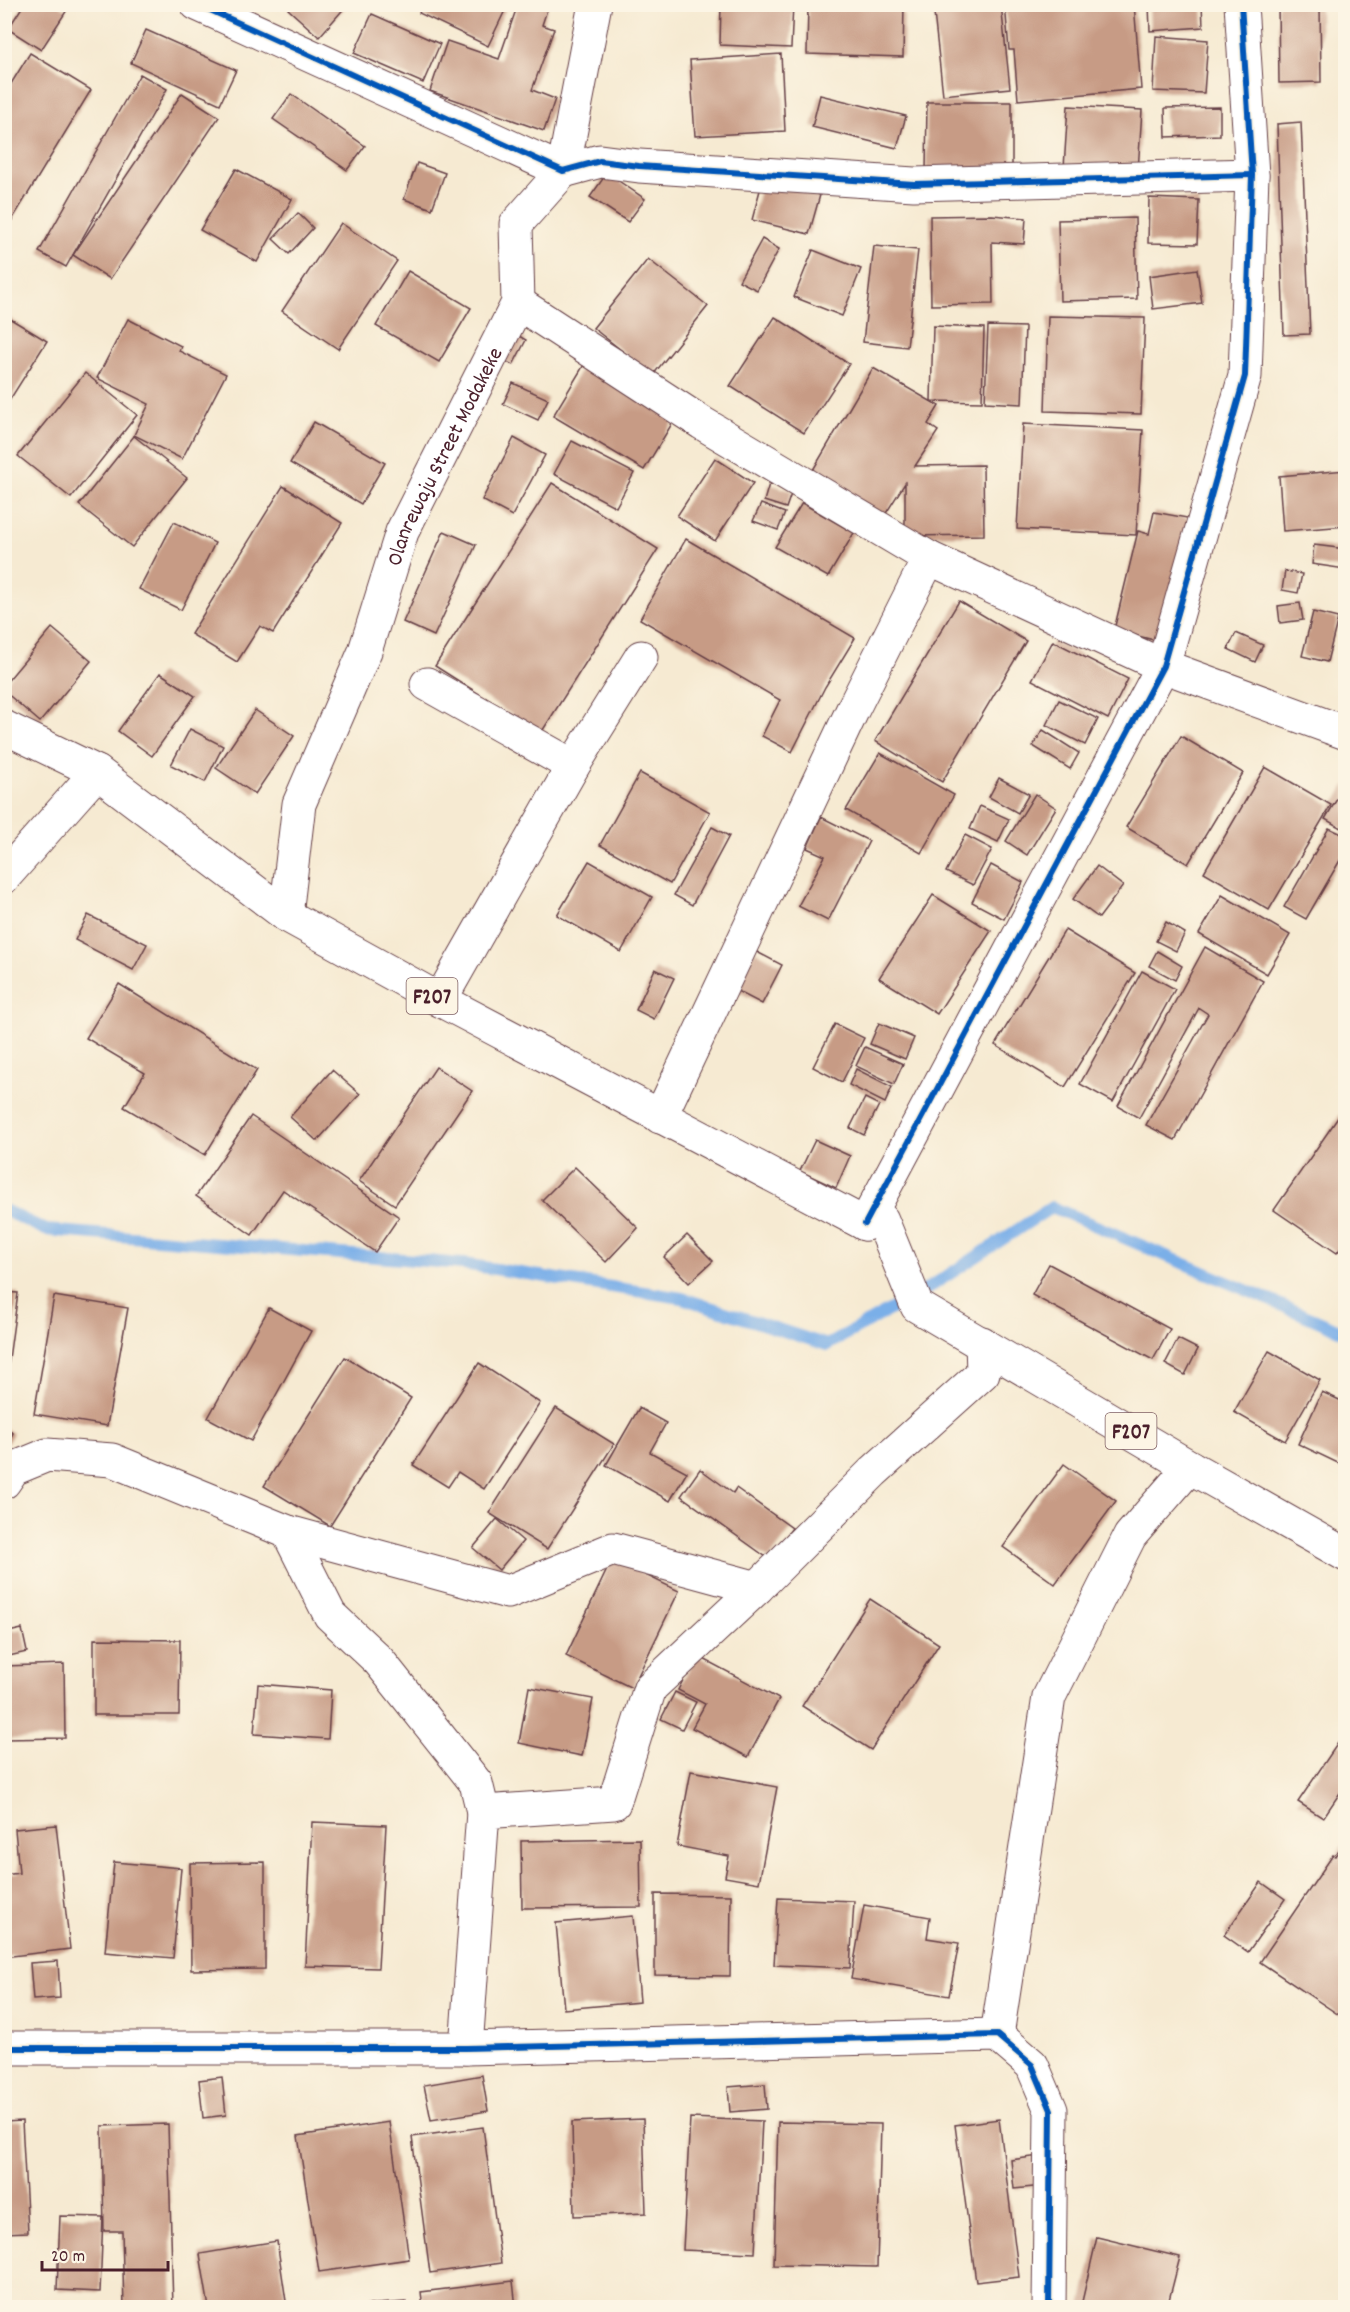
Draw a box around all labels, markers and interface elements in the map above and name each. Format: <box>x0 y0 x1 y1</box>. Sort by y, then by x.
street label: Olanrewaju Street Modakeke <box>380 343 512 570</box>
road number: F207 <box>406 978 458 1014</box>
road number: F207 <box>1106 1413 1156 1449</box>
scale bar <box>42 2234 168 2272</box>
text: 20 m <box>51 2245 85 2270</box>

